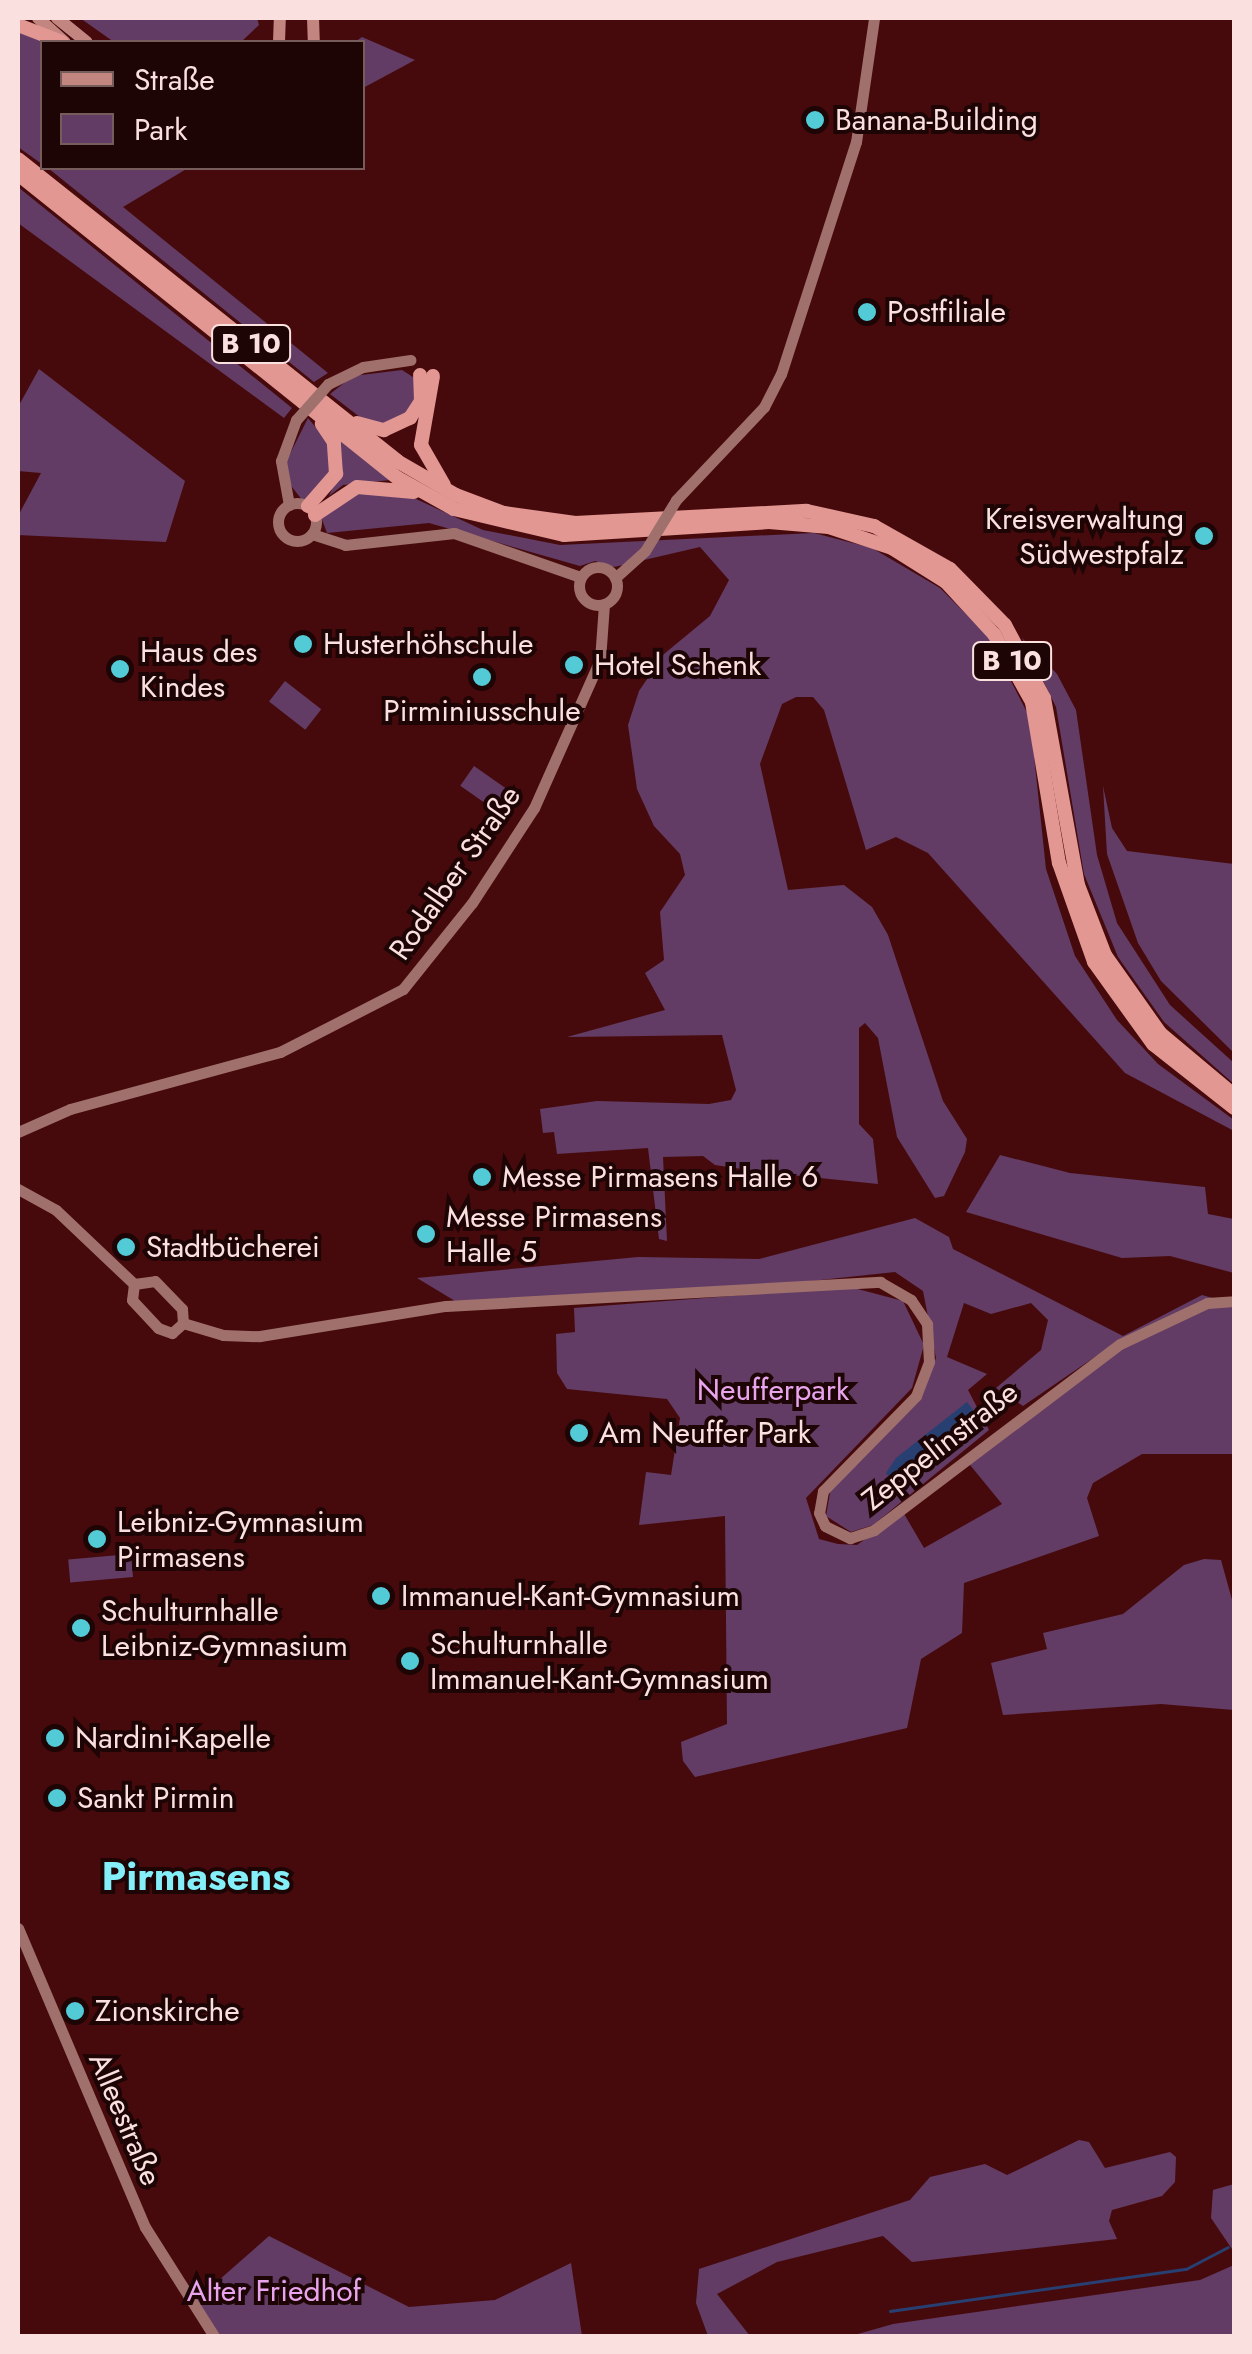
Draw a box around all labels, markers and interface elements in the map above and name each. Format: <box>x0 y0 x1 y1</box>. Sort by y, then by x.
legend <box>40 40 365 170</box>
text: Straße <box>134 58 215 101</box>
place label: Banana-Building <box>835 102 1038 138</box>
text: Park <box>134 108 187 151</box>
marker: Banana-Building <box>804 109 826 131</box>
place label: Postfiliale <box>887 294 1006 330</box>
marker: Postfiliale <box>856 301 878 323</box>
road number: B 10 <box>211 321 291 367</box>
place label: Kreisverwaltung Südwestpfalz <box>985 501 1184 572</box>
marker: Kreisverwaltung Südwestpfalz <box>1193 525 1215 547</box>
place label: Husterhöhschule <box>323 626 533 662</box>
marker: Husterhöhschule <box>292 633 314 655</box>
place label: Haus des Kindes <box>140 634 257 704</box>
road number: B 10 <box>972 638 1052 684</box>
place label: Hotel Schenk <box>594 647 761 683</box>
marker: Hotel Schenk <box>563 654 585 676</box>
marker: Haus des Kindes <box>109 658 131 680</box>
marker: Pirminiusschule <box>471 666 493 688</box>
place label: Pirminiusschule <box>383 693 581 729</box>
street label: Rodalber Straße <box>382 779 528 967</box>
place label: Messe Pirmasens Halle 6 <box>502 1159 819 1195</box>
marker: Messe Pirmasens Halle 6 <box>471 1166 493 1188</box>
place label: Messe Pirmasens Halle 5 <box>446 1199 662 1270</box>
marker: Messe Pirmasens Halle 5 <box>415 1223 437 1245</box>
place label: Stadtbücherei <box>146 1229 320 1265</box>
marker: Stadtbücherei <box>115 1236 137 1258</box>
park label: Neufferpark <box>697 1372 849 1408</box>
street label: Zeppelinstraße <box>855 1374 1025 1518</box>
place label: Am Neuffer Park <box>599 1415 811 1451</box>
marker: Am Neuffer Park <box>568 1422 590 1444</box>
place label: Leibniz-Gymnasium Pirmasens <box>117 1504 364 1574</box>
marker: Leibniz-Gymnasium Pirmasens <box>86 1528 108 1550</box>
place label: Immanuel-Kant-Gymnasium <box>401 1578 740 1614</box>
marker: Immanuel-Kant-Gymnasium <box>370 1585 392 1607</box>
place label: Schulturnhalle Leibniz-Gymnasium <box>101 1593 348 1664</box>
marker: Schulturnhalle Leibniz-Gymnasium <box>70 1617 92 1639</box>
place label: Schulturnhalle Immanuel-Kant-Gymnasium <box>430 1626 769 1696</box>
marker: Schulturnhalle Immanuel-Kant-Gymnasium <box>399 1650 421 1672</box>
place label: Nardini-Kapelle <box>75 1720 271 1756</box>
marker: Nardini-Kapelle <box>44 1727 66 1749</box>
place label: Sankt Pirmin <box>77 1780 234 1816</box>
marker: Sankt Pirmin <box>46 1787 68 1809</box>
district label: Pirmasens <box>101 1852 291 1900</box>
place label: Zionskirche <box>95 1993 240 2029</box>
marker: Zionskirche <box>64 2000 86 2022</box>
street label: Alleestraße <box>81 2047 169 2191</box>
park label: Alter Friedhof <box>187 2273 361 2309</box>

